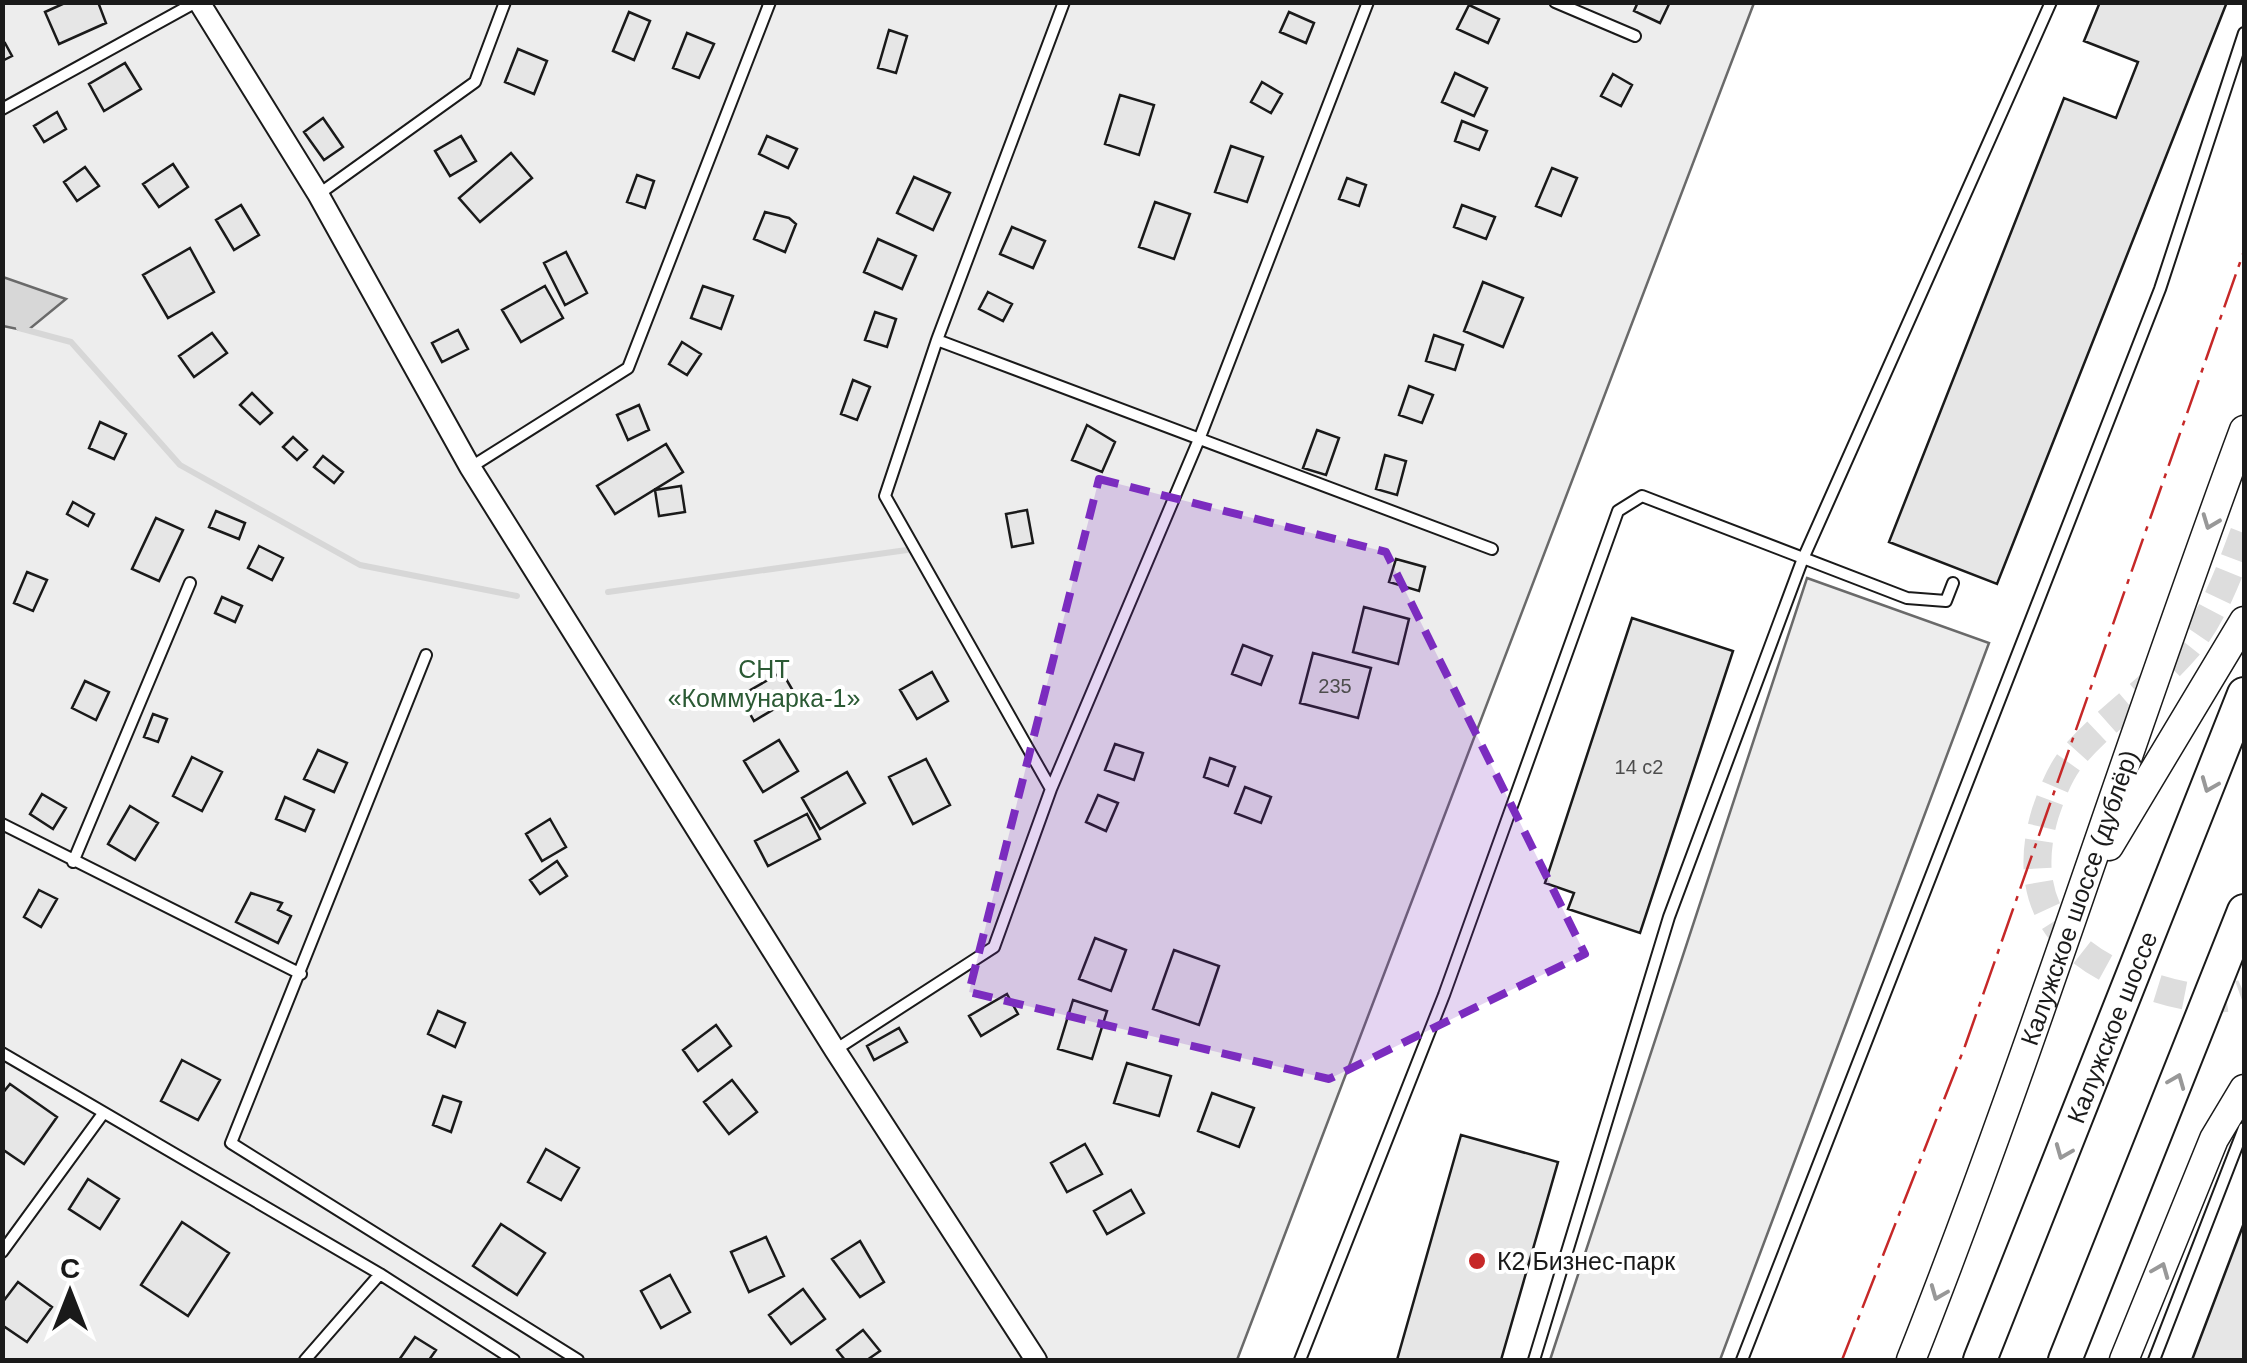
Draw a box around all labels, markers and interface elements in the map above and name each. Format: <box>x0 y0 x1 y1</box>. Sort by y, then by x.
one-way arrow <box>2201 512 2222 529</box>
park label: СНТ «Коммунарка-1» <box>668 655 860 712</box>
house number: 235 <box>1318 675 1352 697</box>
street label: Калужское шоссе (дублёр) <box>2013 744 2143 1048</box>
house number: 14 с2 <box>1615 756 1663 778</box>
one-way arrow <box>2200 775 2220 793</box>
street label: Калужское шоссе <box>2060 927 2164 1127</box>
one-way arrow <box>2165 1073 2185 1091</box>
one-way arrow <box>2054 1142 2074 1160</box>
north arrow <box>20 1243 120 1343</box>
place label: К2 Бизнес-парк <box>1497 1247 1676 1275</box>
marker: К2 Бизнес-парк <box>1466 1250 1488 1272</box>
text: С <box>60 1253 80 1284</box>
one-way arrow <box>2150 1262 2170 1280</box>
one-way arrow <box>1930 1283 1950 1301</box>

